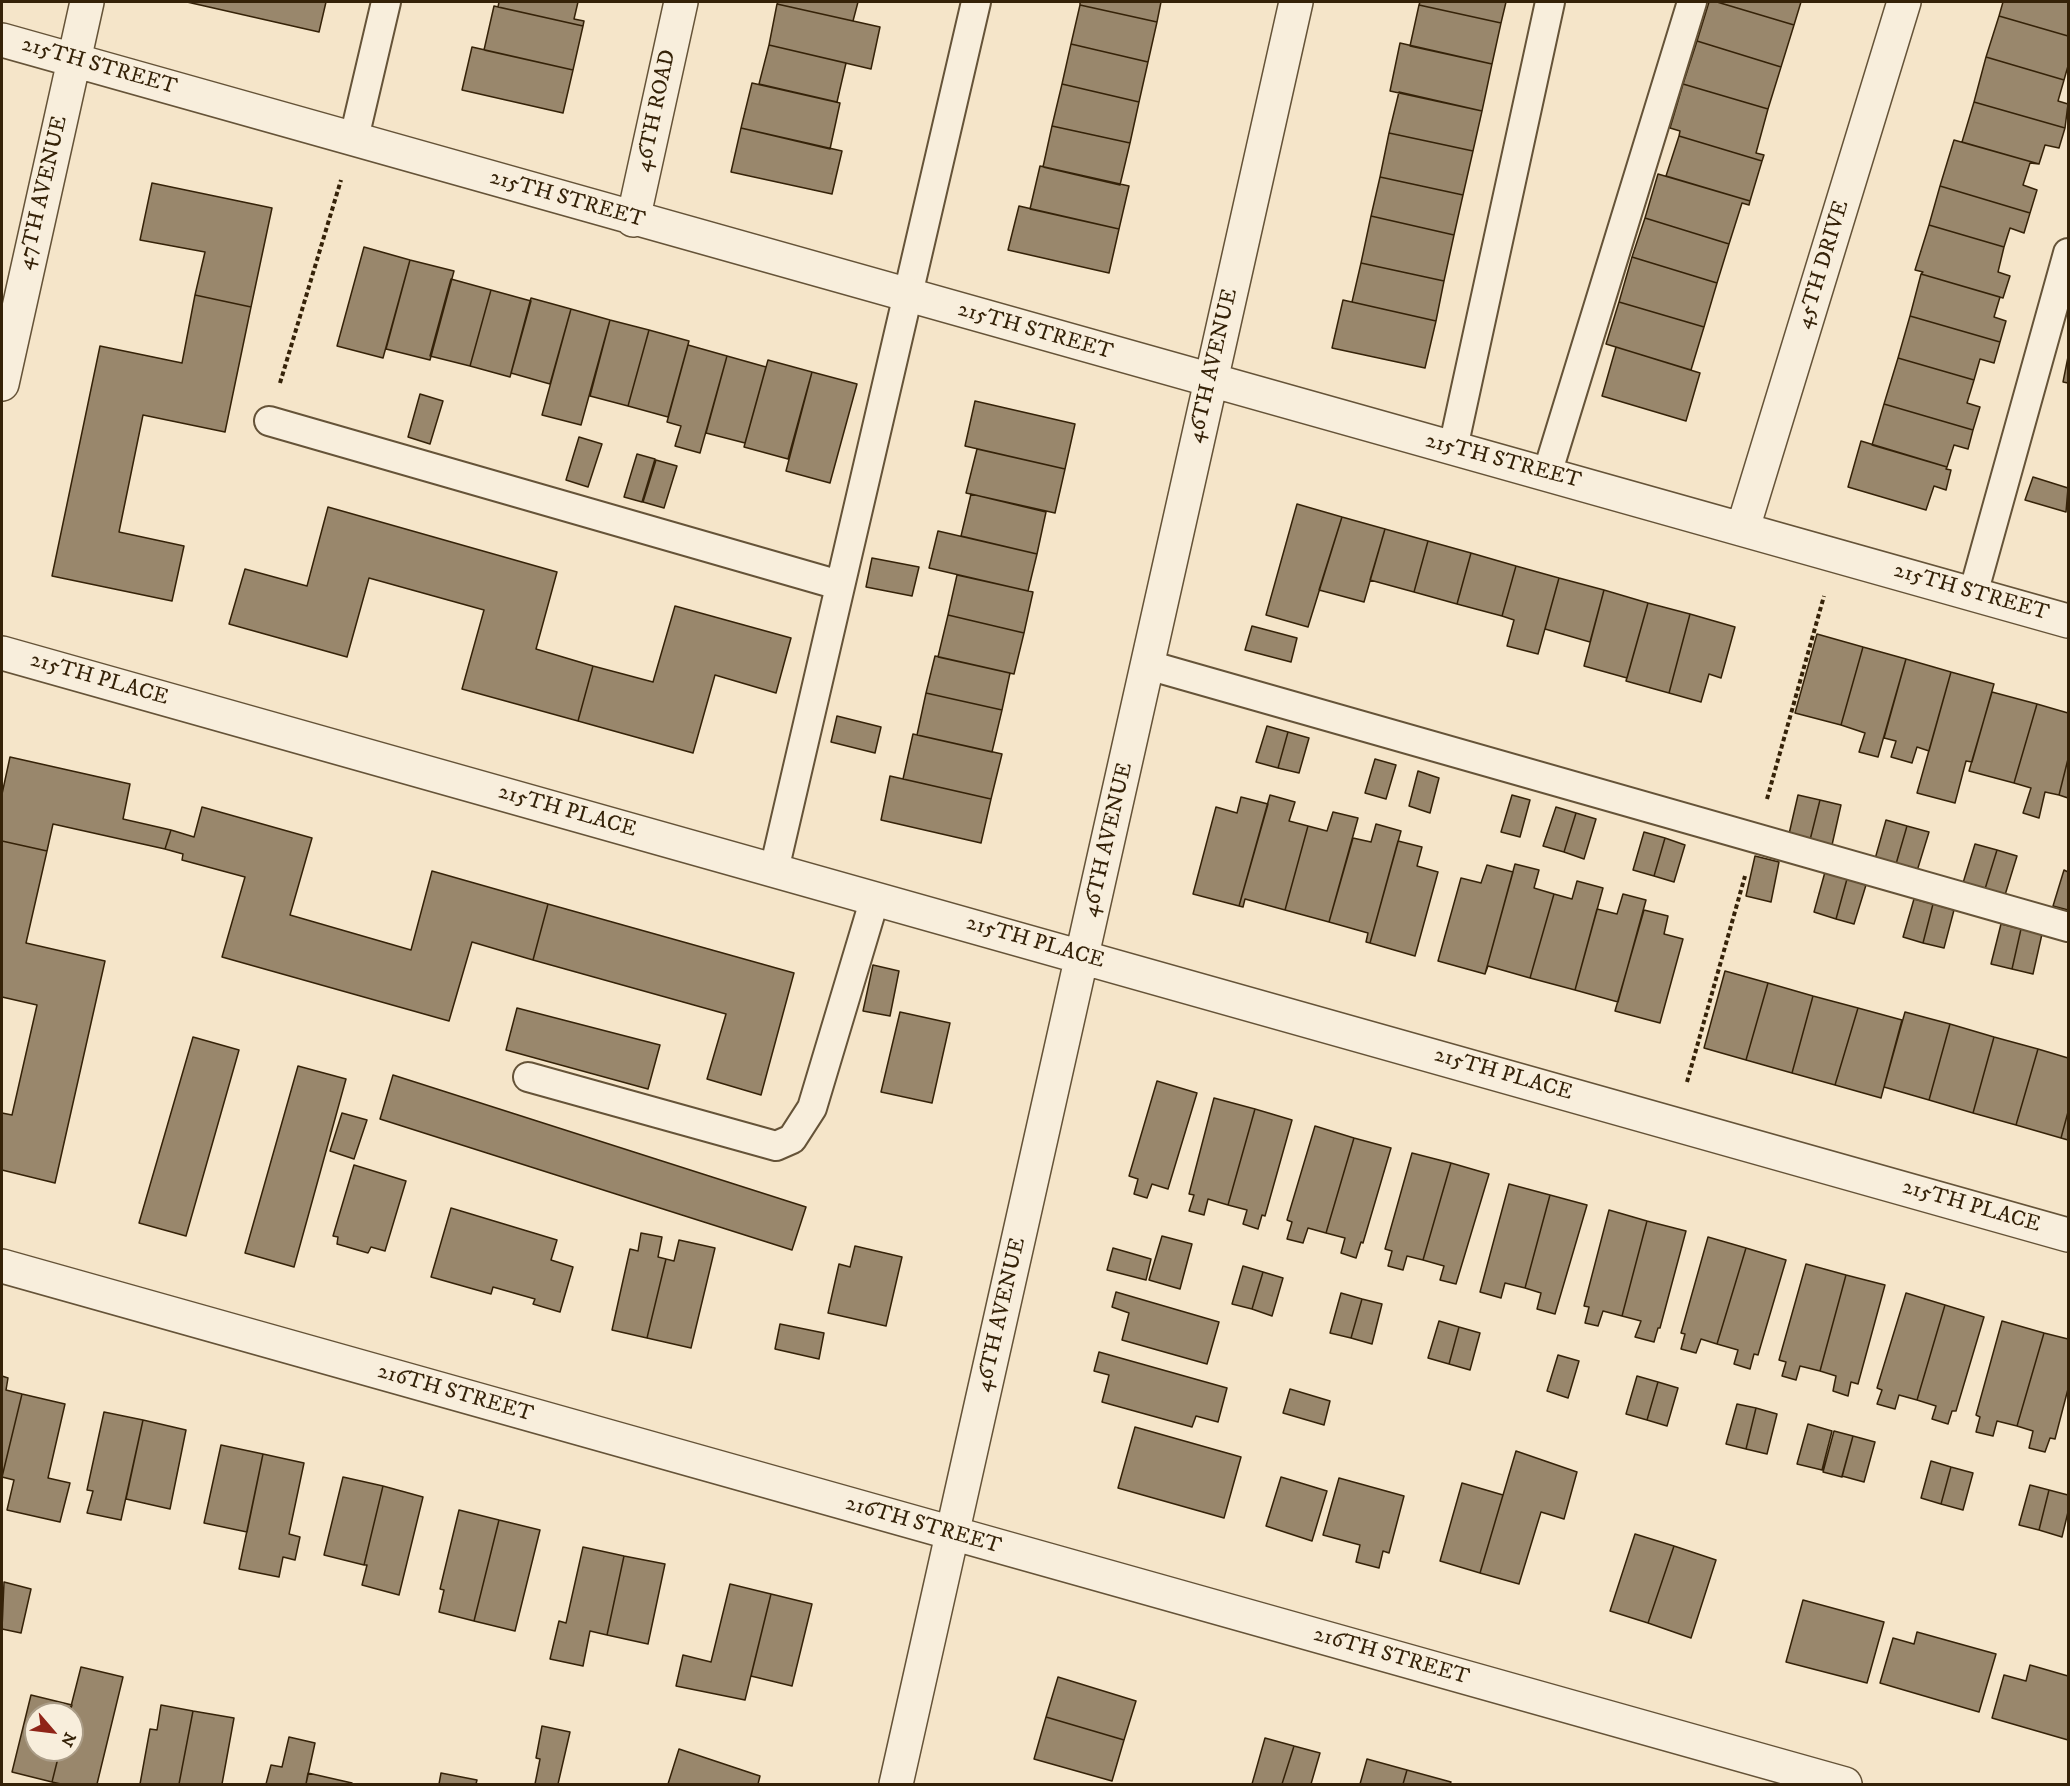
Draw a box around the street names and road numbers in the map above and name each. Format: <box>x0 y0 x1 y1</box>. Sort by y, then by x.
street label: 215TH STREET <box>18 32 180 102</box>
street label: 46TH ROAD <box>631 47 683 175</box>
street label: 47TH AVENUE <box>13 114 75 272</box>
street label: 215TH STREET <box>486 165 648 235</box>
street label: 45TH DRIVE <box>1792 198 1856 332</box>
street label: 46TH AVENUE <box>1183 286 1245 446</box>
street label: 215TH STREET <box>954 297 1116 367</box>
street label: 215TH STREET <box>1422 429 1584 495</box>
street label: 215TH STREET <box>1890 558 2052 628</box>
street label: 215TH PLACE <box>27 648 171 712</box>
street label: 46TH AVENUE <box>1078 760 1140 920</box>
street label: 215TH PLACE <box>495 780 639 844</box>
street label: 215TH PLACE <box>963 911 1107 975</box>
street label: 215TH PLACE <box>1431 1043 1575 1107</box>
street label: 215TH PLACE <box>1899 1175 2043 1239</box>
street label: 46TH AVENUE <box>971 1235 1033 1395</box>
street label: 216TH STREET <box>374 1359 536 1429</box>
street label: 216TH STREET <box>842 1491 1004 1561</box>
street label: 216TH STREET <box>1310 1622 1472 1692</box>

